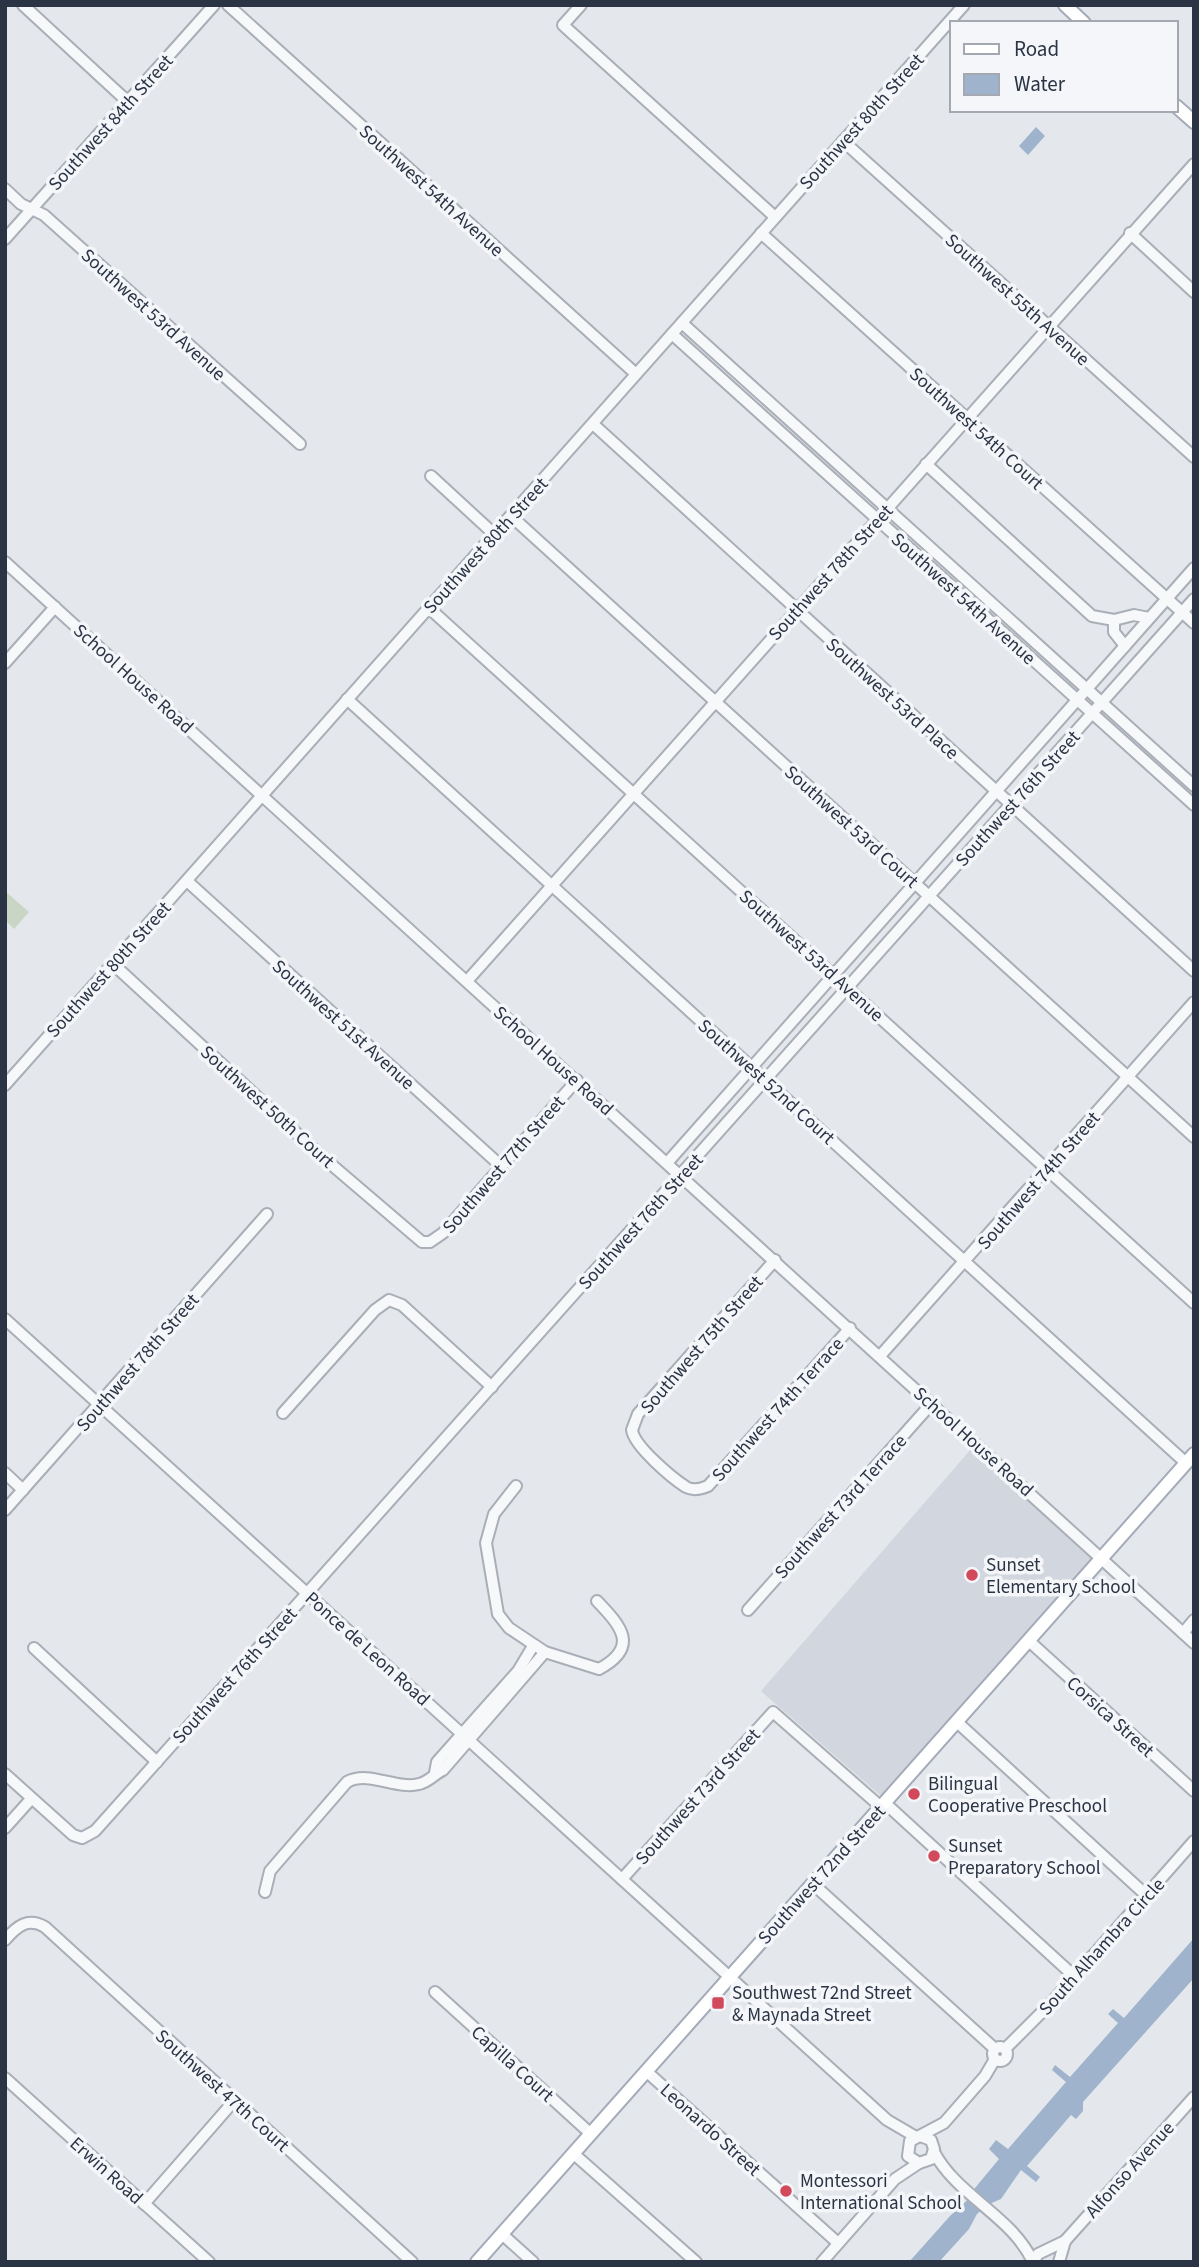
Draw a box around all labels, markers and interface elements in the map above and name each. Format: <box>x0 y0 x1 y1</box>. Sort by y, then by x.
legend <box>950 21 1178 112</box>
text: Road <box>1014 34 1059 64</box>
street label: Southwest 80th Street <box>793 47 931 196</box>
street label: Southwest 84th Street <box>42 48 180 197</box>
text: Water <box>1014 69 1066 99</box>
street label: Southwest 54th Avenue <box>353 119 509 263</box>
street label: Southwest 55th Avenue <box>939 228 1095 372</box>
street label: Southwest 53rd Avenue <box>75 243 231 388</box>
street label: Southwest 54th Court <box>903 361 1049 497</box>
street label: Southwest 80th Street <box>417 471 555 620</box>
street label: Southwest 78th Street <box>762 498 900 647</box>
street label: Southwest 54th Avenue <box>885 527 1041 671</box>
street label: School House Road <box>67 618 199 740</box>
street label: Southwest 53rd Place <box>819 632 965 766</box>
street label: Southwest 76th Street <box>949 724 1087 873</box>
street label: Southwest 53rd Court <box>778 759 925 895</box>
street label: Southwest 53rd Avenue <box>733 884 889 1029</box>
street label: Southwest 80th Street <box>40 895 178 1044</box>
street label: Southwest 51st Avenue <box>266 954 420 1097</box>
street label: School House Road <box>487 1000 619 1122</box>
street label: Southwest 52nd Court <box>691 1013 841 1152</box>
street label: Southwest 50th Court <box>194 1039 340 1175</box>
street label: Southwest 77th Street <box>436 1090 572 1240</box>
street label: Southwest 74th Street <box>971 1106 1107 1256</box>
street label: Southwest 76th Street <box>572 1147 710 1296</box>
street label: Southwest 75th Street <box>634 1270 770 1420</box>
street label: Southwest 78th Street <box>70 1288 206 1438</box>
street label: Southwest 74th Terrace <box>706 1332 850 1488</box>
street label: School House Road <box>907 1381 1039 1503</box>
street label: Southwest 73rd Terrace <box>769 1429 913 1585</box>
place label: Sunset Elementary School <box>986 1552 1136 1601</box>
marker: Sunset Elementary School <box>964 1567 980 1583</box>
street label: Ponce de Leon Road <box>299 1586 435 1713</box>
street label: Southwest 76th Street <box>166 1601 304 1750</box>
street label: Corsica Street <box>1060 1670 1160 1764</box>
street label: Southwest 73rd Street <box>629 1722 767 1871</box>
place label: Bilingual Cooperative Preschool <box>928 1771 1107 1820</box>
marker: Bilingual Cooperative Preschool <box>906 1786 922 1802</box>
street label: Southwest 72nd Street <box>752 1799 893 1951</box>
place label: Sunset Preparatory School <box>948 1833 1101 1882</box>
marker: Sunset Preparatory School <box>926 1848 942 1864</box>
street label: South Alhambra Circle <box>1033 1872 1171 2022</box>
place label: Southwest 72nd Street & Maynada Street <box>732 1980 912 2029</box>
marker: Southwest 72nd Street & Maynada Street <box>710 1995 726 2011</box>
street label: Capilla Court <box>465 2020 560 2109</box>
street label: Southwest 47th Court <box>149 2023 295 2159</box>
street label: Leonardo Street <box>654 2077 767 2183</box>
street label: Alfonso Avenue <box>1079 2116 1181 2224</box>
street label: Erwin Road <box>63 2131 149 2211</box>
place label: Montessori International School <box>800 2168 962 2217</box>
marker: Montessori International School <box>778 2183 794 2199</box>

